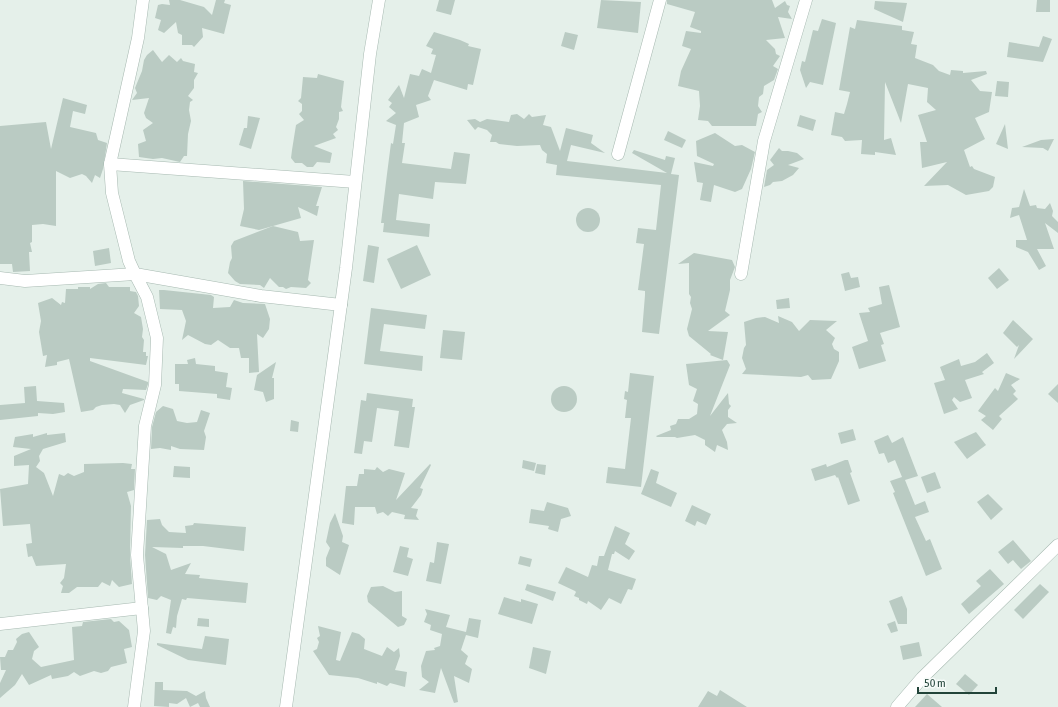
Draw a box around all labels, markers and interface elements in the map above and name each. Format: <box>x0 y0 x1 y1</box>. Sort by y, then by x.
scale bar <box>918 669 996 695</box>
text: 50 m <box>924 676 946 690</box>

